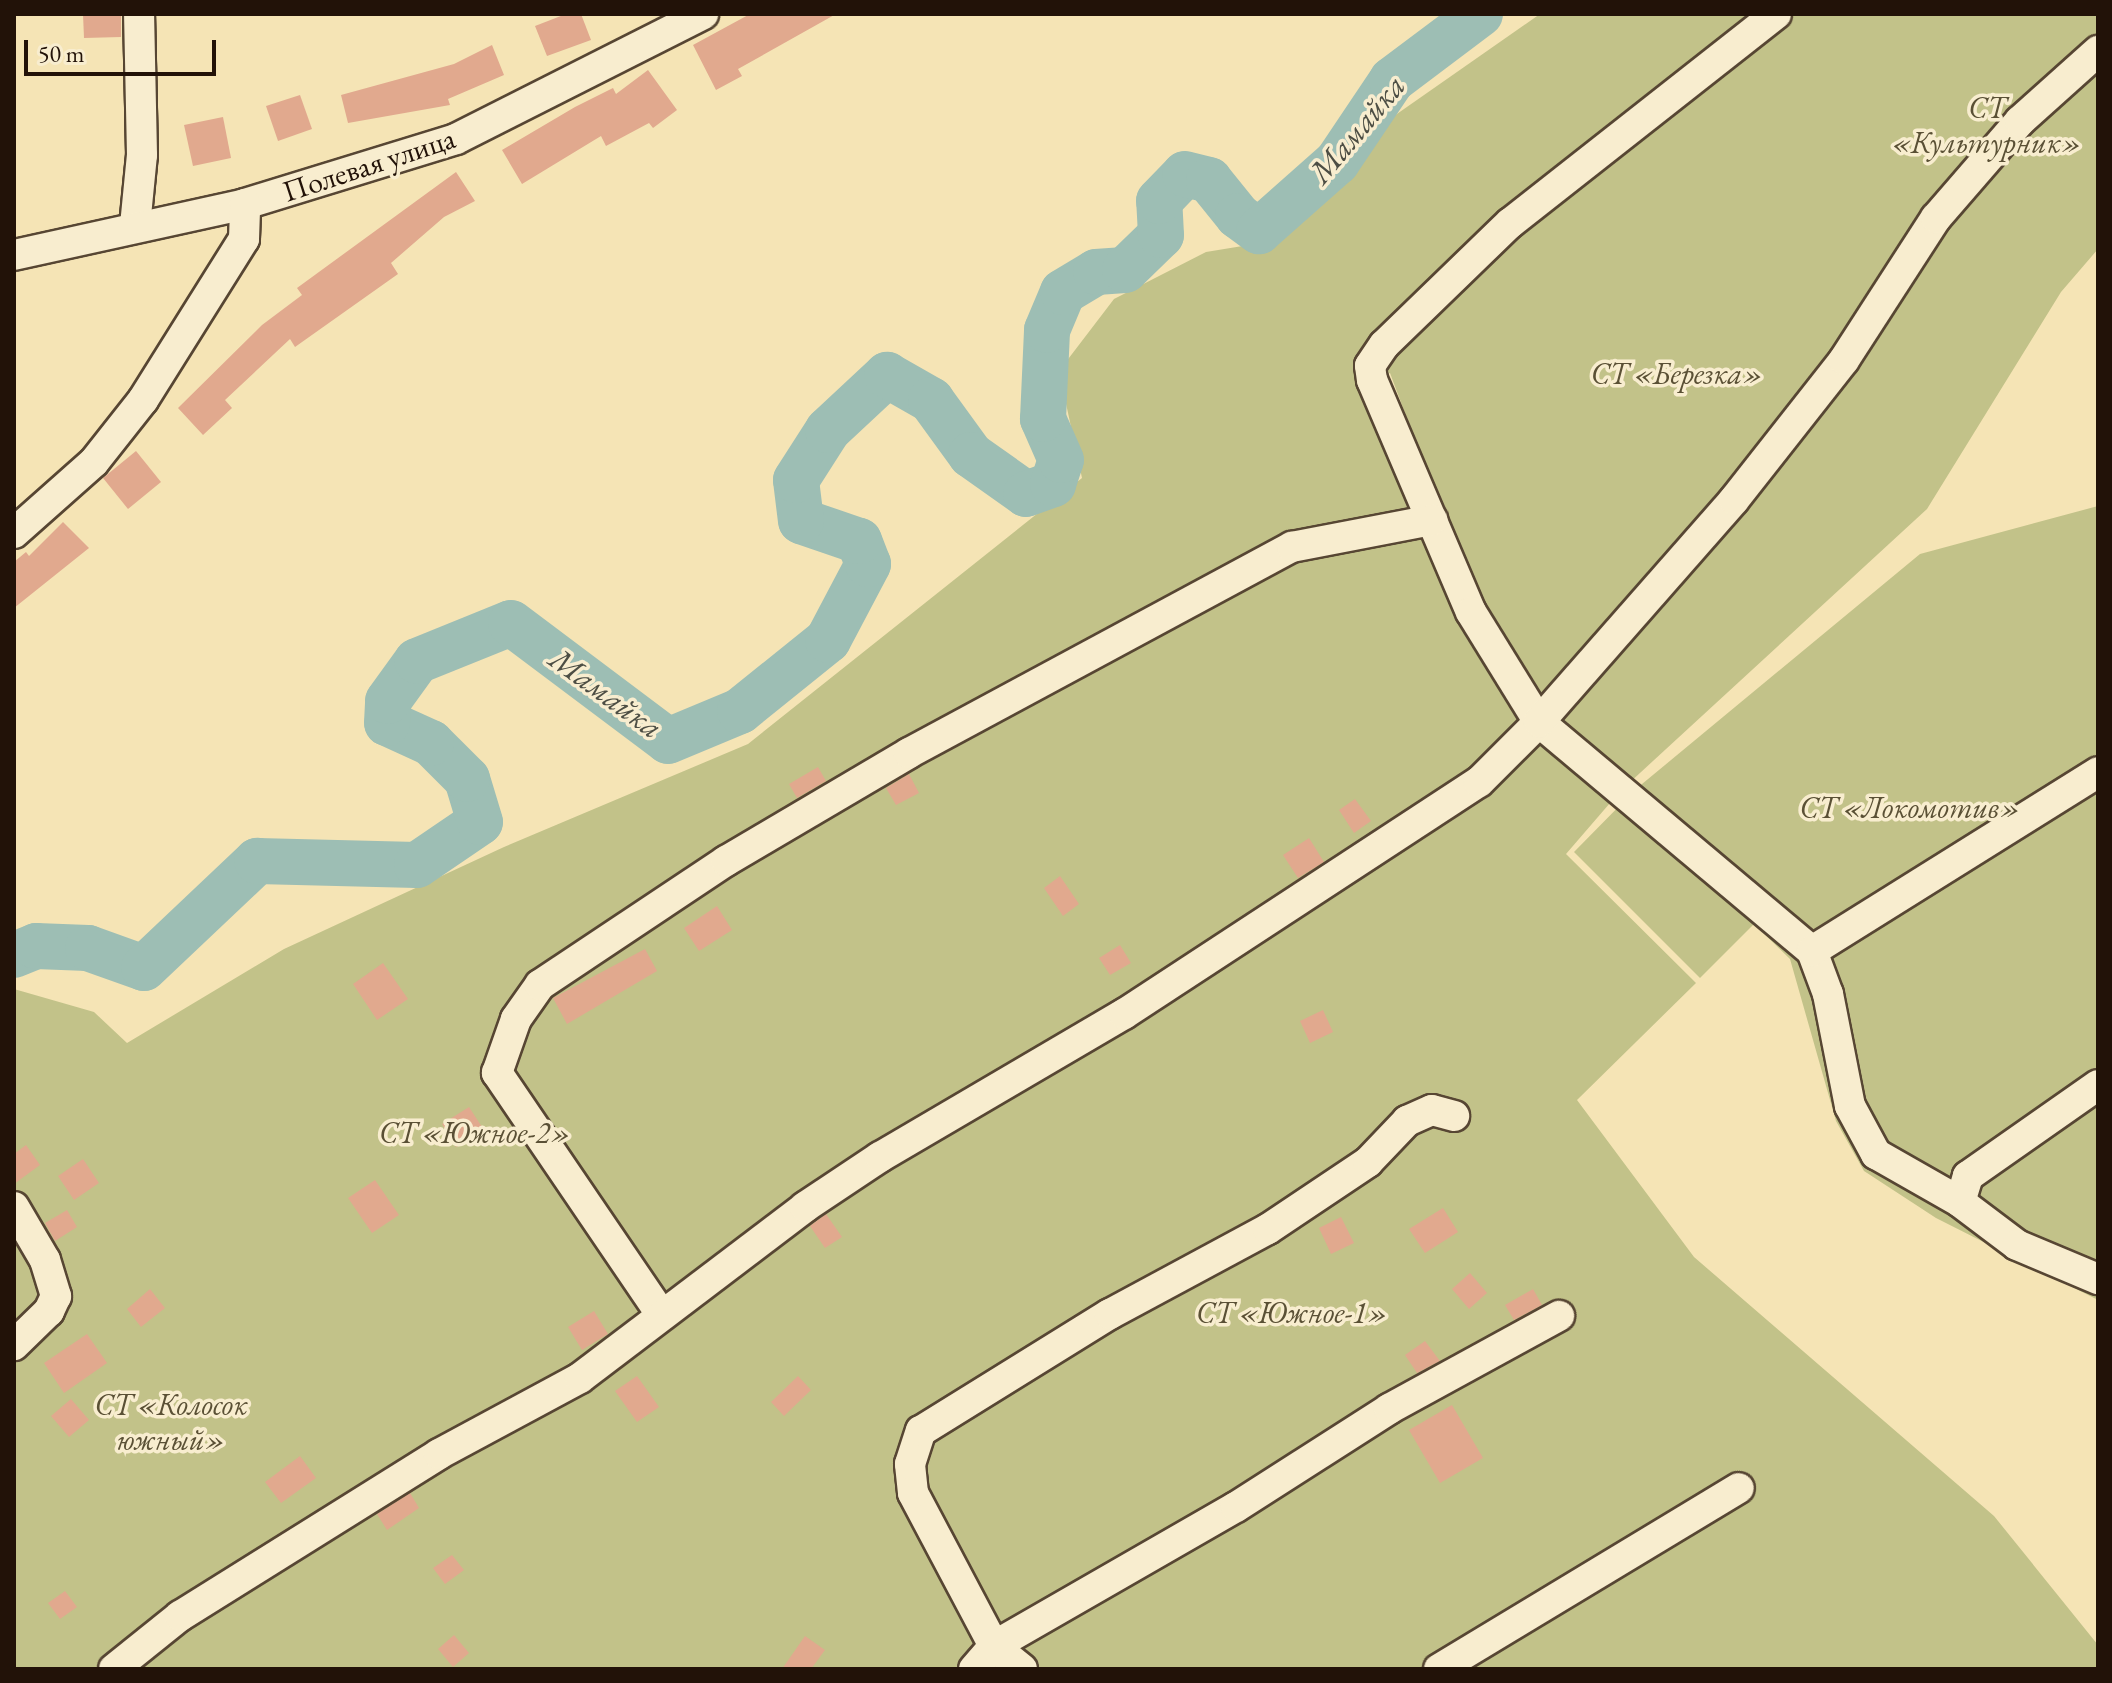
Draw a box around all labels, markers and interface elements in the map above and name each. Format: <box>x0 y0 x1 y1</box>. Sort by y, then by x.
scale bar <box>28 24 220 74</box>
text: 50 m <box>38 38 85 69</box>
water label: Мамайка <box>1301 67 1413 191</box>
park label: СТ «Культурник» <box>1892 90 2082 160</box>
street label: Полевая улица <box>278 120 460 210</box>
park label: СТ «Березка» <box>1591 356 1763 392</box>
water label: Мамайка <box>542 639 670 747</box>
park label: СТ «Локомотив» <box>1800 790 2020 826</box>
park label: СТ «Южное-2» <box>379 1115 571 1151</box>
park label: СТ «Южное-1» <box>1196 1295 1388 1331</box>
park label: СТ «Колосок южный» <box>95 1387 247 1458</box>

